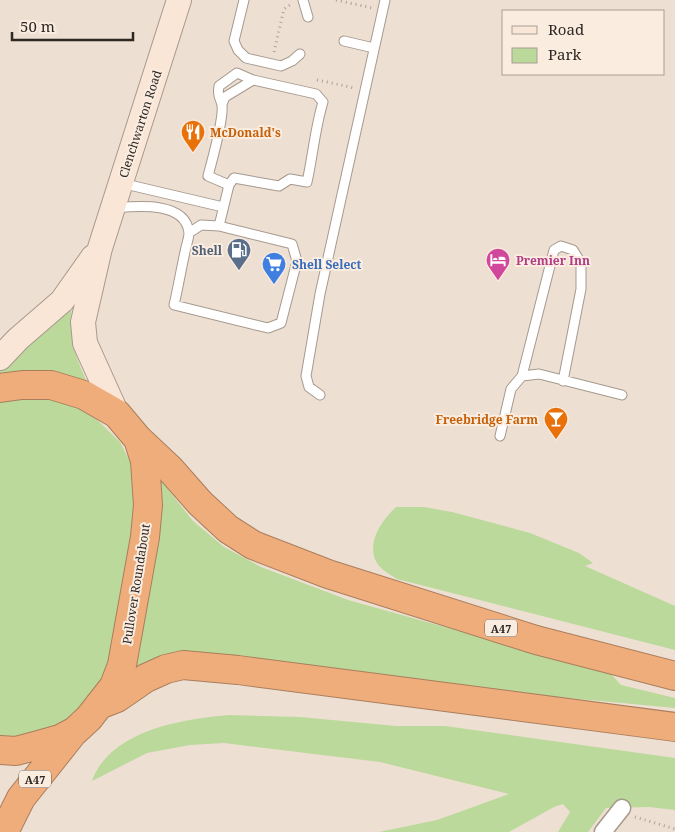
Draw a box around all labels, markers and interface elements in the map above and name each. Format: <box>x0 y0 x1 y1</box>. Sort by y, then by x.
scale bar <box>12 10 134 42</box>
legend <box>502 10 665 75</box>
text: 50 m <box>20 16 55 36</box>
text: Road <box>548 19 584 39</box>
text: Park <box>548 44 582 64</box>
street label: Clenchwarton Road <box>115 67 166 180</box>
restaurant icon: McDonald's <box>180 119 206 153</box>
place label: McDonald's <box>210 124 281 141</box>
fuel station icon: Shell <box>226 237 252 271</box>
place label: Shell <box>192 242 223 259</box>
hotel icon: Premier Inn <box>485 247 511 281</box>
supermarket icon: Shell Select <box>261 251 287 285</box>
place label: Premier Inn <box>516 252 590 269</box>
place label: Shell Select <box>292 256 362 273</box>
bar icon: Freebridge Farm <box>543 406 569 440</box>
place label: Freebridge Farm <box>435 411 538 428</box>
street label: Pullover Roundabout <box>118 523 154 645</box>
road number: A47 <box>485 620 517 636</box>
road number: A47 <box>19 771 51 788</box>

